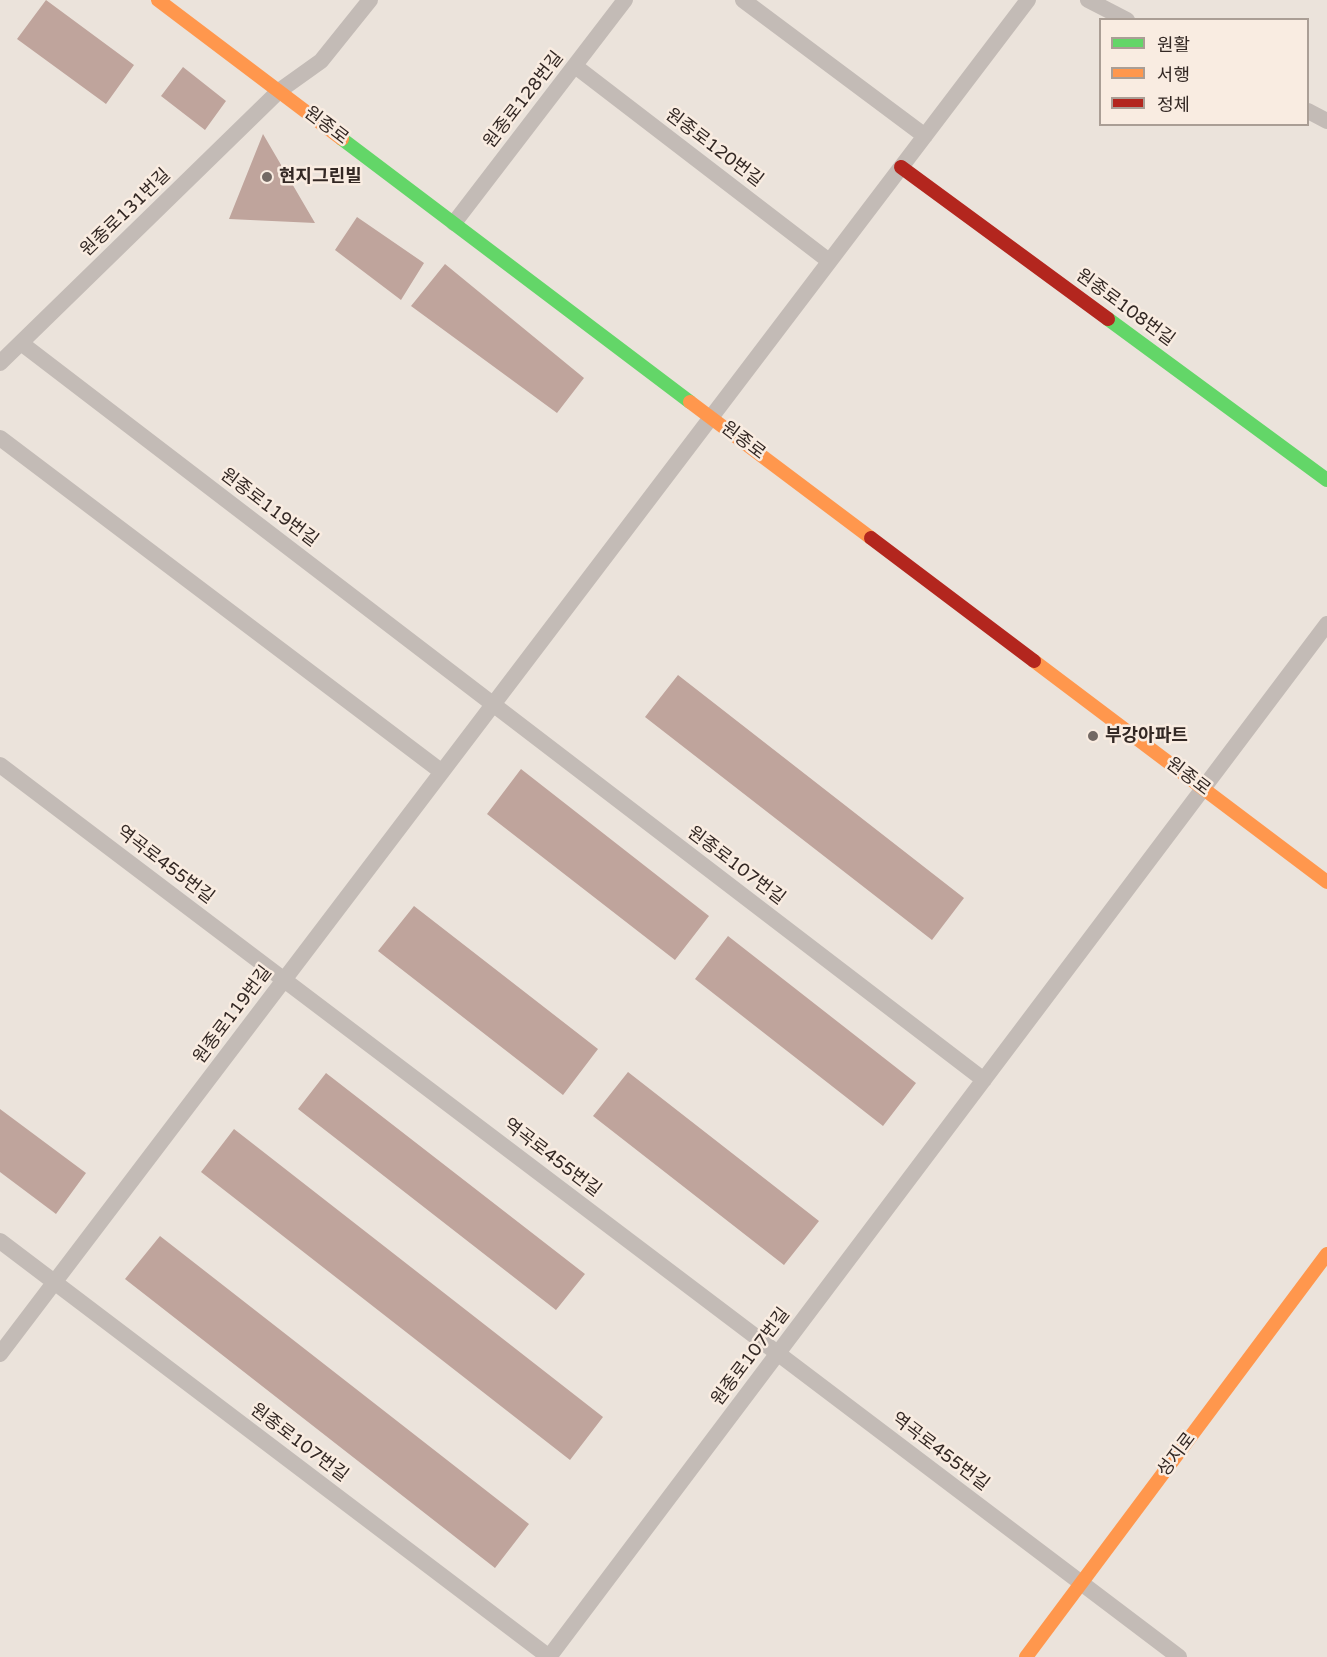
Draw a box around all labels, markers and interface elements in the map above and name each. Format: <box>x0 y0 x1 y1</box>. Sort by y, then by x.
legend <box>1099 18 1309 126</box>
text: 원활 <box>1157 34 1190 56</box>
street label: 원종로128번길 <box>480 47 568 153</box>
text: 서행 <box>1157 64 1190 86</box>
text: 정체 <box>1157 94 1190 116</box>
street label: 원종로 <box>300 102 352 150</box>
street label: 원종로120번길 <box>661 104 767 192</box>
street label: 원종로131번길 <box>77 165 175 261</box>
place label: 현지그린빌 <box>279 166 362 188</box>
marker: 현지그린빌 <box>260 170 274 184</box>
street label: 원종로108번길 <box>1071 265 1179 351</box>
street label: 원종로 <box>717 417 769 465</box>
street label: 원종로119번길 <box>216 464 322 552</box>
place label: 부강아파트 <box>1105 725 1188 747</box>
marker: 부강아파트 <box>1086 729 1100 743</box>
street label: 원종로 <box>1162 753 1214 801</box>
street label: 역곡로455번길 <box>112 821 218 909</box>
street label: 원종로107번길 <box>683 822 789 910</box>
street label: 원종로119번길 <box>189 962 277 1068</box>
street label: 역곡로455번길 <box>499 1114 605 1202</box>
street label: 원종로107번길 <box>707 1304 795 1410</box>
street label: 원종로107번길 <box>246 1399 352 1487</box>
street label: 역곡로455번길 <box>887 1408 993 1496</box>
street label: 성지로 <box>1153 1429 1201 1481</box>

